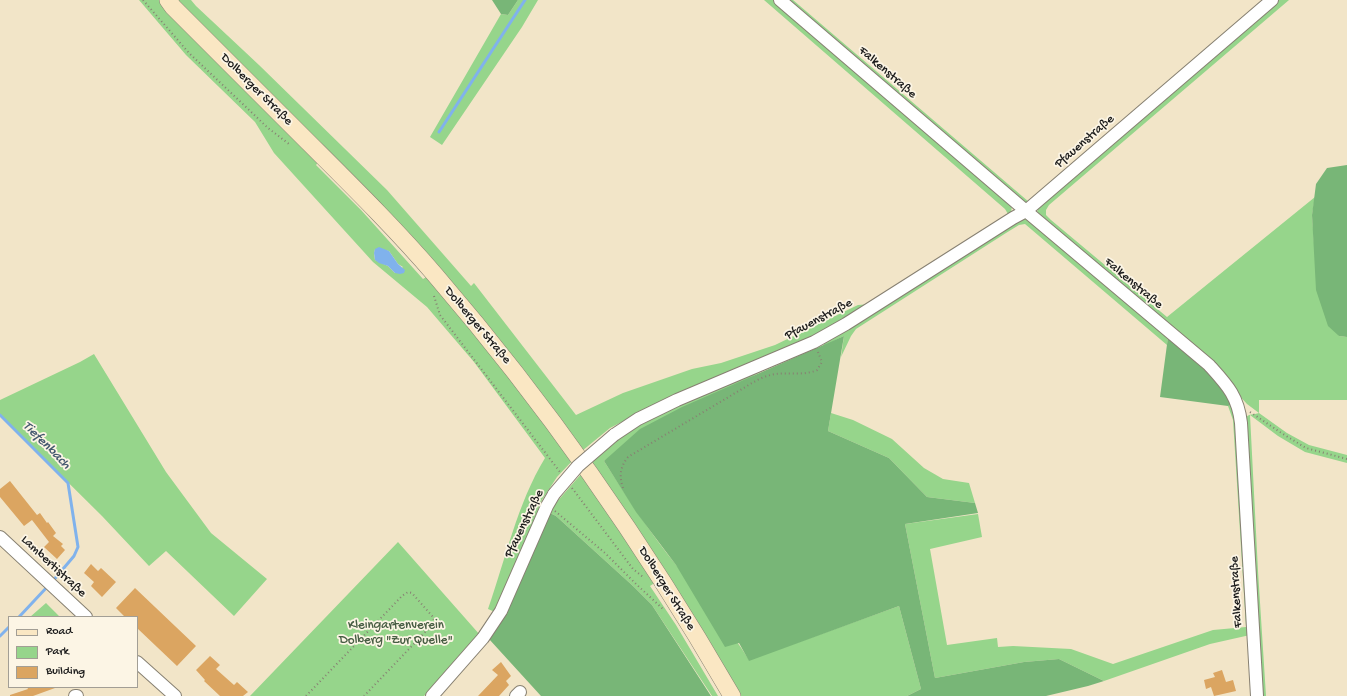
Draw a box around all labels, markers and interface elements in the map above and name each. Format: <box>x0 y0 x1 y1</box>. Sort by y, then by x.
street label: Falkenstraße <box>855 44 919 102</box>
street label: Dolberger Straße <box>217 51 295 129</box>
street label: Pfauenstraße <box>1052 112 1118 172</box>
street label: Falkenstraße <box>1100 255 1166 313</box>
street label: Dolberger Straße <box>440 284 514 368</box>
street label: Pfauenstraße <box>783 296 855 344</box>
water label: Tiefenbach <box>18 418 74 474</box>
street label: Pfauenstraße <box>502 487 548 561</box>
street label: Lambertistraße <box>17 533 89 601</box>
street label: Dolberger Straße <box>634 544 698 634</box>
street label: Falkenstraße <box>1227 556 1247 628</box>
legend <box>8 616 138 688</box>
park label: Kleingartenverein Dolberg "Zur Quelle" <box>339 618 453 649</box>
text: Road <box>46 625 72 639</box>
text: Park <box>46 645 69 659</box>
text: Building <box>46 665 85 679</box>

